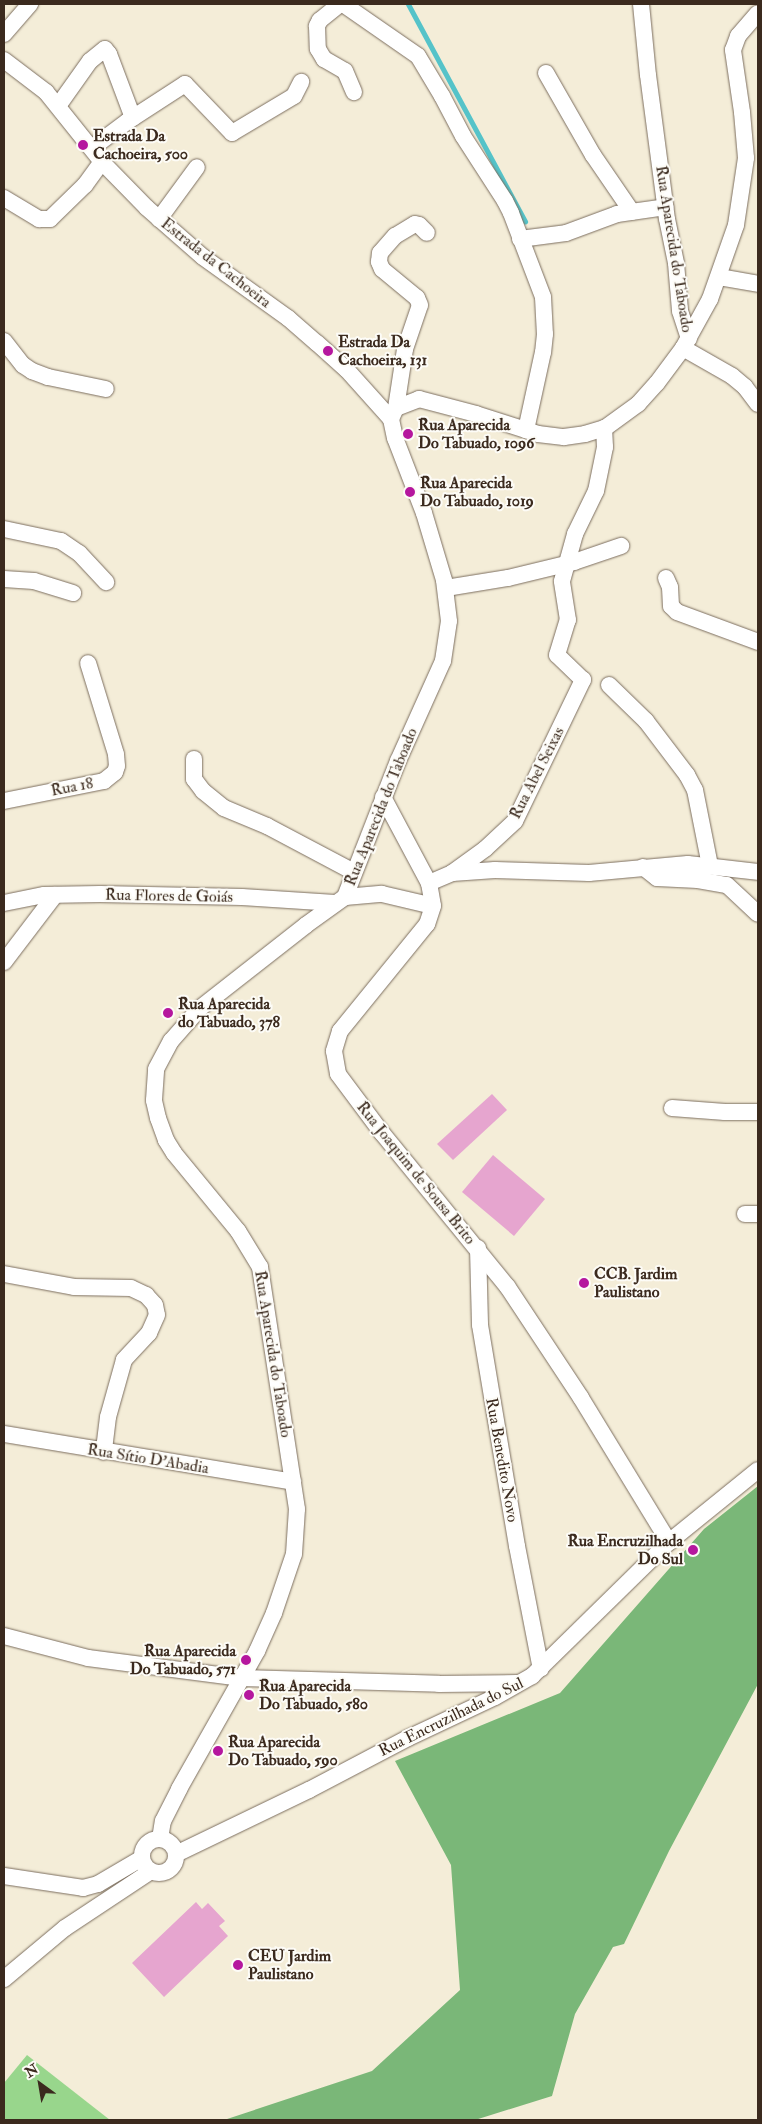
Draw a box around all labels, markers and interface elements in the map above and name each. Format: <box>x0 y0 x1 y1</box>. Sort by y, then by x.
place label: Estrada Da Cachoeira, 500 <box>93 126 188 164</box>
marker: Estrada Da Cachoeira, 500 <box>77 139 89 151</box>
street label: Rua Aparecida do Taboado <box>651 164 697 334</box>
street label: Estrada da Cachoeira <box>157 214 275 312</box>
place label: Estrada Da Cachoeira, 131 <box>338 332 427 370</box>
marker: Estrada Da Cachoeira, 131 <box>322 345 334 357</box>
place label: Rua Aparecida Do Tabuado, 1096 <box>418 415 534 453</box>
marker: Rua Aparecida Do Tabuado, 1096 <box>402 428 414 440</box>
place label: Rua Aparecida Do Tabuado, 1019 <box>420 473 534 511</box>
marker: Rua Aparecida Do Tabuado, 1019 <box>404 486 416 498</box>
street label: Rua Abel Seixas <box>506 724 568 822</box>
street label: Rua Aparecida do Taboado <box>340 725 422 889</box>
street label: Rua 18 <box>49 773 95 801</box>
street label: Rua Flores de Goiás <box>105 885 233 907</box>
place label: Rua Aparecida do Tabuado, 378 <box>178 994 280 1032</box>
marker: Rua Aparecida do Tabuado, 378 <box>162 1007 174 1019</box>
street label: Rua Joaquim de Sousa Brito <box>352 1098 480 1248</box>
place label: CCB. Jardim Paulistano <box>594 1264 677 1302</box>
street label: Rua Aparecida do Taboado <box>250 1269 296 1439</box>
marker: CCB. Jardim Paulistano <box>578 1277 590 1289</box>
street label: Rua Benedito Novo <box>482 1396 522 1524</box>
street label: Rua Sítio D'Abadia <box>86 1440 210 1478</box>
place label: Rua Encruzilhada Do Sul <box>568 1531 683 1569</box>
marker: Rua Encruzilhada Do Sul <box>687 1544 699 1556</box>
place label: Rua Aparecida Do Tabuado, 571 <box>130 1641 236 1679</box>
marker: Rua Aparecida Do Tabuado, 571 <box>240 1654 252 1666</box>
street label: Rua Encruzilhada do Sul <box>375 1674 527 1760</box>
place label: Rua Aparecida Do Tabuado, 580 <box>259 1676 368 1714</box>
marker: Rua Aparecida Do Tabuado, 580 <box>243 1689 255 1701</box>
place label: Rua Aparecida Do Tabuado, 590 <box>228 1732 338 1770</box>
marker: Rua Aparecida Do Tabuado, 590 <box>212 1745 224 1757</box>
place label: CEU Jardim Paulistano <box>248 1946 331 1984</box>
marker: CEU Jardim Paulistano <box>232 1959 244 1971</box>
north arrow <box>15 2059 65 2109</box>
text: N <box>22 2060 42 2081</box>

